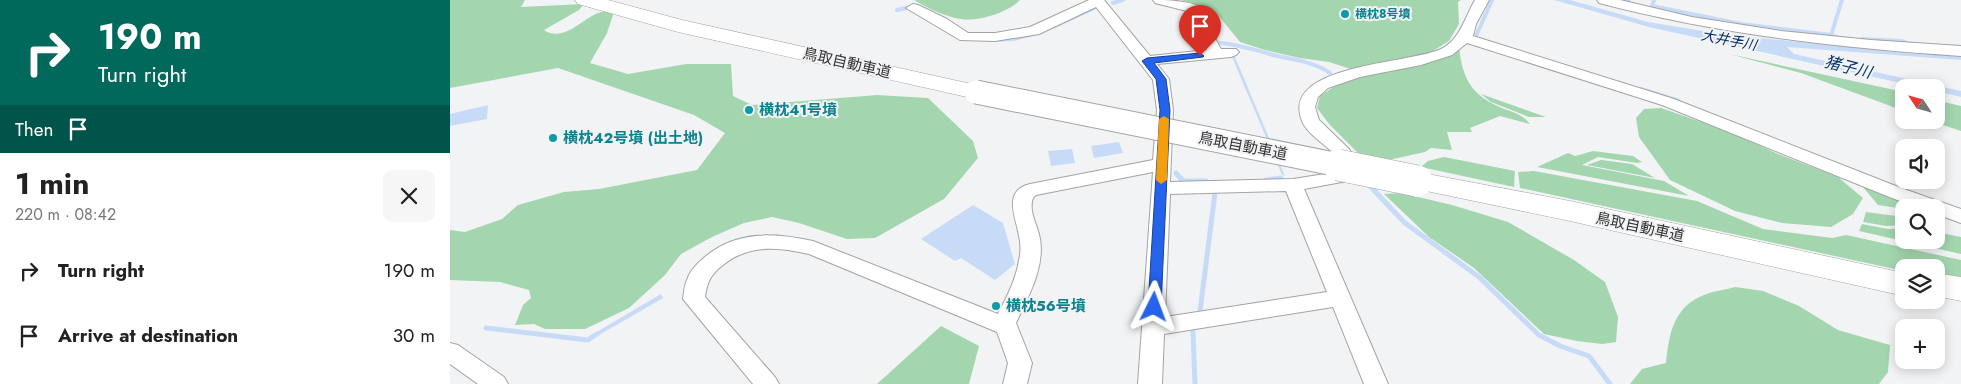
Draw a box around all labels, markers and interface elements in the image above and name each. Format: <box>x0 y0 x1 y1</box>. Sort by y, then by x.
pin <box>1179 5 1221 56</box>
place label: 横枕8号墳 <box>1355 5 1411 23</box>
marker: 横枕8号墳 <box>1339 8 1351 20</box>
text: 190 m <box>98 12 202 62</box>
icon: arrive <box>1186 12 1214 40</box>
icon: right <box>15 20 80 85</box>
water label: 大井手川 <box>1700 25 1760 56</box>
street label: 鳥取自動車道 <box>801 42 893 84</box>
water label: 猪子川 <box>1822 50 1876 84</box>
text: Turn right <box>98 58 186 90</box>
north arrow <box>1895 79 1945 129</box>
map controls <box>1895 79 1945 369</box>
place label: 横枕41号墳 <box>759 99 837 121</box>
marker: 横枕41号墳 <box>743 104 755 116</box>
icon: arrive <box>64 115 92 143</box>
text: Then <box>15 116 54 143</box>
place label: 横枕42号墳 (出土地) <box>563 127 703 149</box>
street label: 鳥取自動車道 <box>1197 127 1289 165</box>
marker: 横枕42号墳 (出土地) <box>547 132 559 144</box>
button: sound <box>1895 139 1945 189</box>
text: 1 min <box>15 162 89 205</box>
button: close <box>383 170 435 222</box>
button: search <box>1895 199 1945 249</box>
text: 220 m · 08:42 <box>15 203 116 226</box>
street label: 鳥取自動車道 <box>1594 207 1686 247</box>
icon: right <box>15 257 43 285</box>
text: Turn right <box>58 257 144 284</box>
text: 190 m <box>384 257 435 284</box>
button: layers <box>1895 259 1945 309</box>
position arrow <box>1127 280 1179 332</box>
place label: 横枕56号墳 <box>1006 295 1086 317</box>
marker: 横枕56号墳 <box>990 300 1002 312</box>
button: + <box>1895 319 1945 369</box>
icon: arrive <box>15 322 43 350</box>
text: Arrive at destination <box>58 322 238 349</box>
text: 30 m <box>393 322 435 349</box>

